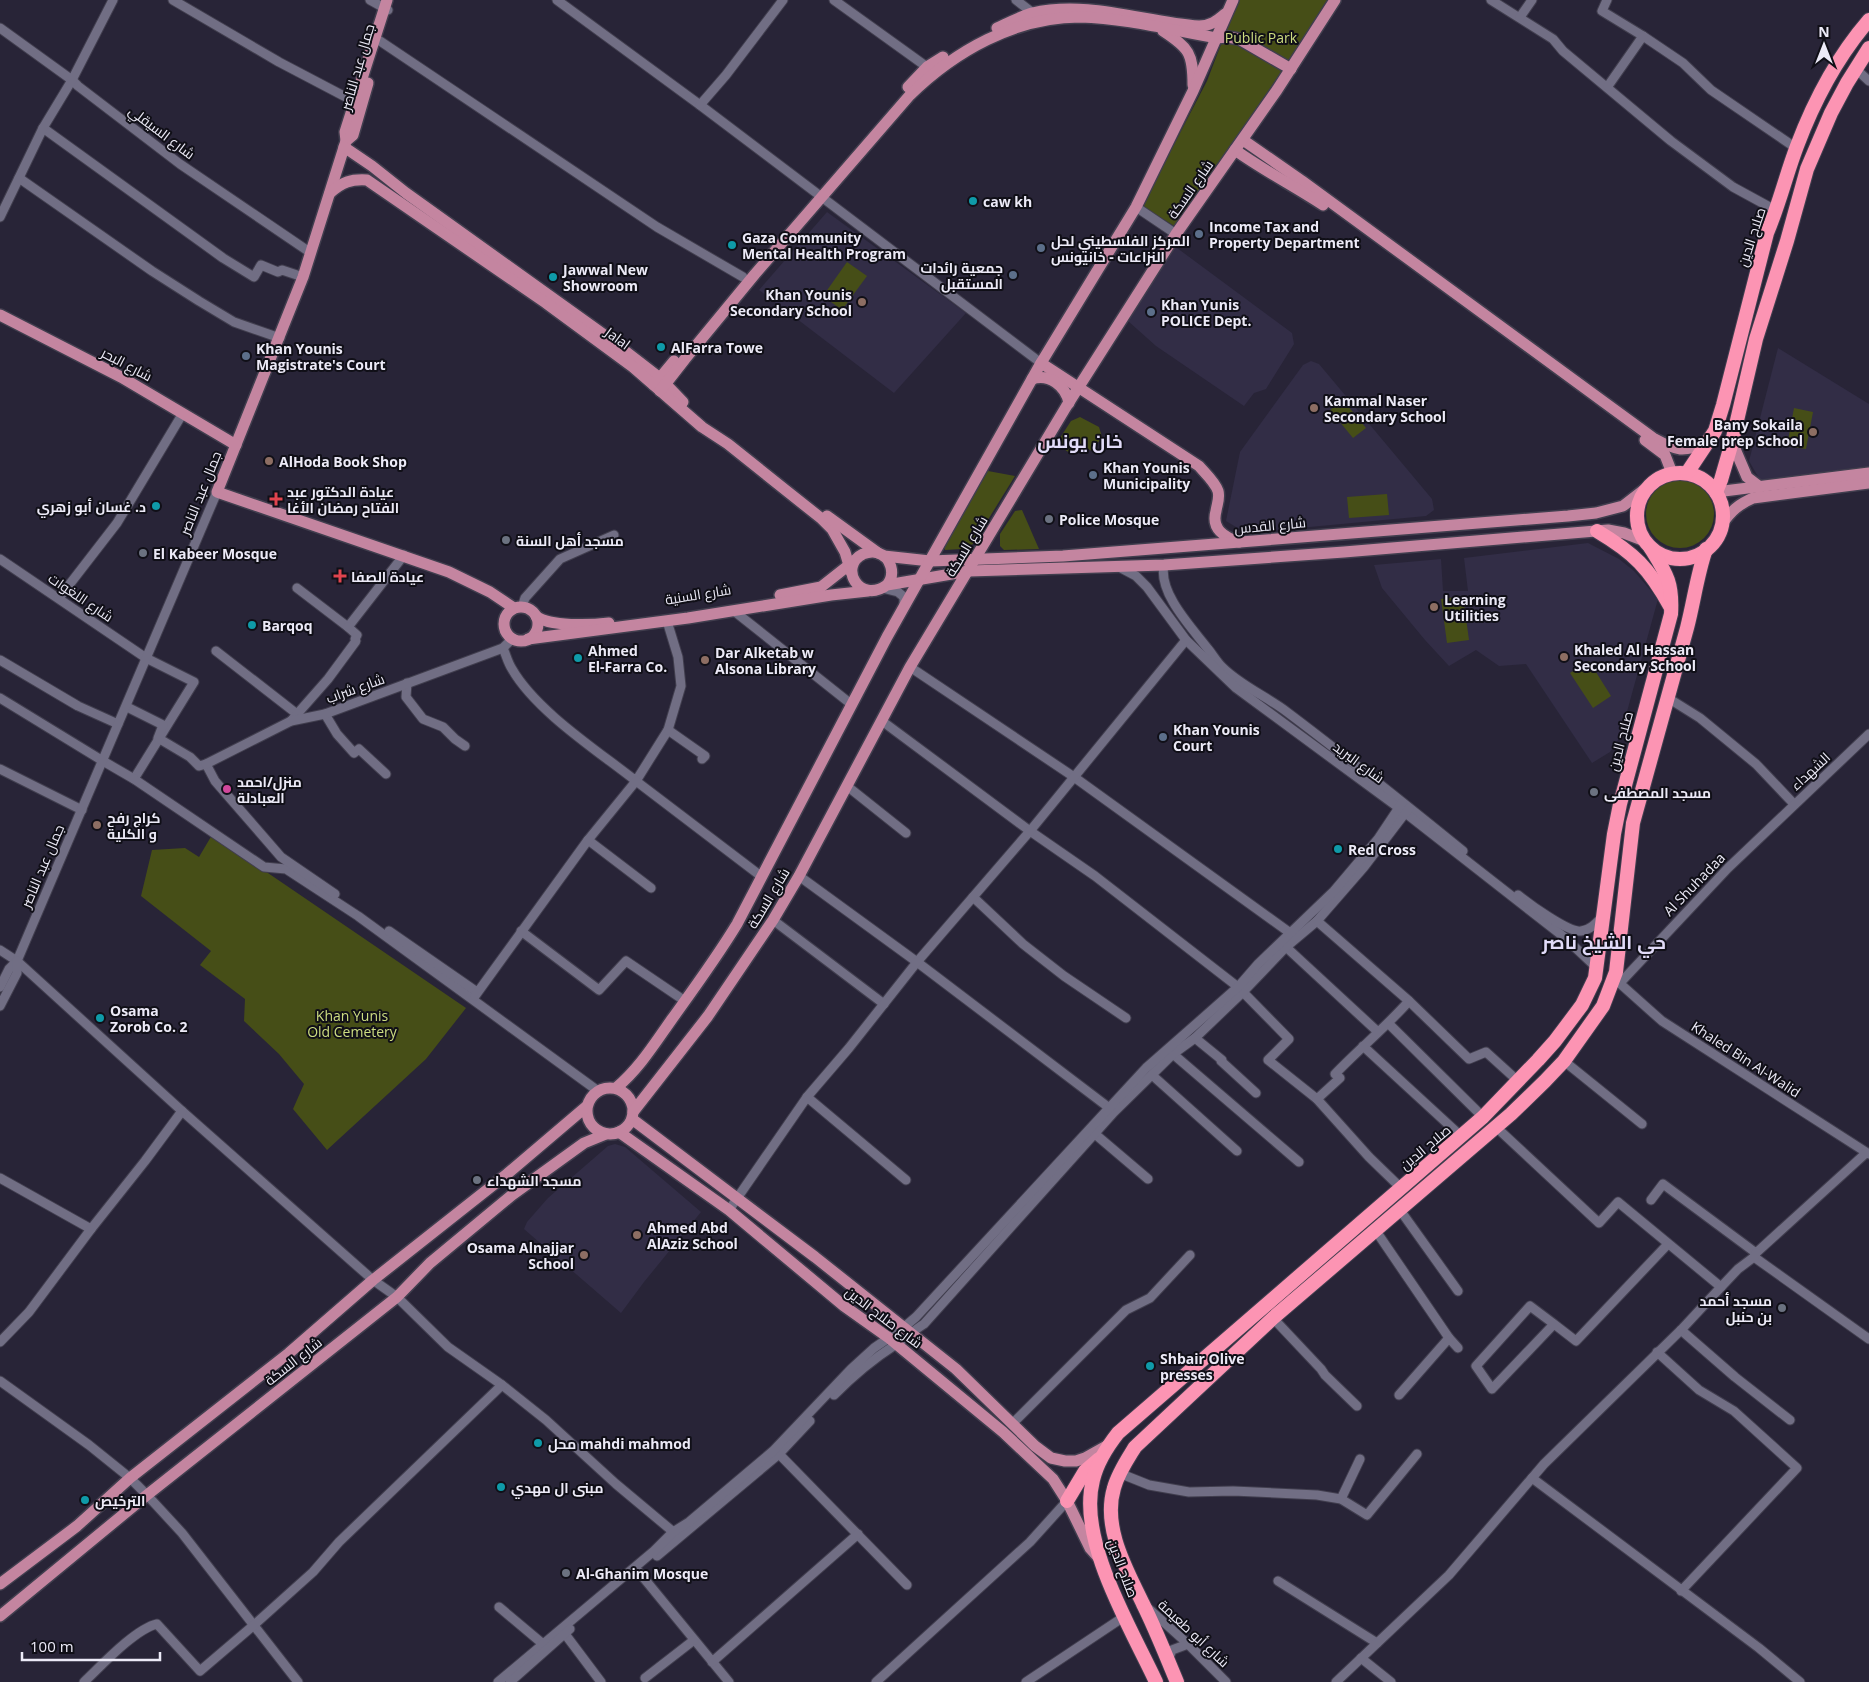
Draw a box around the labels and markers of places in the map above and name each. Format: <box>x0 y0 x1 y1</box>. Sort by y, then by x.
place label: caw kh <box>983 192 1032 211</box>
marker: caw kh <box>967 195 979 207</box>
place label: Income Tax and Property Department <box>1209 217 1360 252</box>
place label: Gaza Community Mental Health Program <box>742 228 906 263</box>
marker: Income Tax and Property Department <box>1193 228 1205 240</box>
place label: المركز الفلسطيني لحل النزاعات - خانيونس <box>1051 231 1190 266</box>
marker: Gaza Community Mental Health Program <box>726 239 738 251</box>
marker: المركز الفلسطيني لحل النزاعات - خانيونس <box>1035 242 1047 254</box>
place label: جمعية رائدات المستقبل <box>921 258 1003 293</box>
place label: Jawwal New Showroom <box>561 260 648 295</box>
marker: جمعية رائدات المستقبل <box>1007 269 1019 281</box>
marker: Jawwal New Showroom <box>547 271 559 283</box>
place label: Khan Younis Secondary School <box>730 285 852 320</box>
place label: Khan Yunis POLICE Dept. <box>1161 295 1251 330</box>
marker: Khan Younis Secondary School <box>856 296 868 308</box>
marker: Khan Yunis POLICE Dept. <box>1145 306 1157 318</box>
place label: AlFarra Towe <box>671 338 763 357</box>
place label: Khan Younis Magistrate's Court <box>256 339 386 374</box>
marker: AlFarra Towe <box>655 341 667 353</box>
marker: Khan Younis Magistrate's Court <box>240 350 252 362</box>
place label: Kammal Naser Secondary School <box>1324 391 1446 426</box>
marker: Kammal Naser Secondary School <box>1308 402 1320 414</box>
place label: Bany Sokaila Female prep School <box>1667 415 1803 450</box>
marker: Bany Sokaila Female prep School <box>1807 426 1819 438</box>
place label: AlHoda Book Shop <box>279 452 407 471</box>
marker: AlHoda Book Shop <box>263 455 275 467</box>
place label: Khan Younis Municipality <box>1103 458 1190 493</box>
marker: Khan Younis Municipality <box>1087 469 1099 481</box>
place label: عيادة الدكتور عبد الفتاح رمضان الأغا <box>287 482 399 518</box>
marker: عيادة الدكتور عبد الفتاح رمضان الأغا <box>269 492 283 506</box>
place label: د. غسان أبو زهري <box>37 497 146 518</box>
marker: د. غسان أبو زهري <box>150 500 162 512</box>
place label: Police Mosque <box>1059 510 1159 529</box>
marker: Police Mosque <box>1043 513 1055 525</box>
place label: مسجد أهل السنة <box>516 531 624 550</box>
marker: مسجد أهل السنة <box>500 534 512 546</box>
place label: El Kabeer Mosque <box>153 544 277 563</box>
marker: El Kabeer Mosque <box>137 547 149 559</box>
place label: عيادة الصفا <box>351 567 424 586</box>
marker: عيادة الصفا <box>333 569 347 583</box>
place label: Learning Utilities <box>1444 590 1506 625</box>
marker: Learning Utilities <box>1428 601 1440 613</box>
place label: Barqoq <box>262 616 313 635</box>
marker: Barqoq <box>246 619 258 631</box>
place label: Khaled Al Hassan Secondary School <box>1574 640 1696 675</box>
place label: Ahmed El-Farra Co. <box>588 641 667 676</box>
place label: Dar Alketab w Alsona Library <box>715 643 816 678</box>
marker: Khaled Al Hassan Secondary School <box>1558 651 1570 663</box>
marker: Ahmed El-Farra Co. <box>572 652 584 664</box>
marker: Dar Alketab w Alsona Library <box>699 654 711 666</box>
place label: Khan Younis Court <box>1173 720 1260 755</box>
marker: Khan Younis Court <box>1157 731 1169 743</box>
place label: منزل/احمد العبادلة <box>237 772 302 807</box>
marker: منزل/احمد العبادلة <box>221 783 233 795</box>
place label: مسجد المصطفى <box>1604 783 1711 802</box>
marker: مسجد المصطفى <box>1588 786 1600 798</box>
place label: كراج رفح و الكلية <box>107 808 160 843</box>
marker: كراج رفح و الكلية <box>91 819 103 831</box>
place label: Red Cross <box>1348 840 1416 859</box>
marker: Red Cross <box>1332 843 1344 855</box>
place label: Osama Zorob Co. 2 <box>110 1001 188 1036</box>
marker: Osama Zorob Co. 2 <box>94 1012 106 1024</box>
place label: مسجد الشهداء <box>487 1171 581 1190</box>
marker: مسجد الشهداء <box>471 1174 483 1186</box>
place label: Ahmed Abd AlAziz School <box>647 1218 738 1253</box>
marker: Ahmed Abd AlAziz School <box>631 1229 643 1241</box>
place label: Osama Alnajjar School <box>467 1238 575 1273</box>
marker: Osama Alnajjar School <box>578 1249 590 1261</box>
place label: مسجد أحمد بن حنبل <box>1699 1291 1772 1326</box>
marker: مسجد أحمد بن حنبل <box>1776 1302 1788 1314</box>
place label: Shbair Olive presses <box>1160 1349 1244 1384</box>
marker: Shbair Olive presses <box>1144 1360 1156 1372</box>
place label: محل mahdi mahmod <box>548 1434 691 1453</box>
marker: محل mahdi mahmod <box>532 1437 544 1449</box>
place label: مبنى ال مهدي <box>511 1478 603 1499</box>
marker: مبنى ال مهدي <box>495 1481 507 1493</box>
place label: الترخيص <box>95 1491 145 1510</box>
marker: الترخيص <box>79 1494 91 1506</box>
place label: Al-Ghanim Mosque <box>576 1564 708 1583</box>
marker: Al-Ghanim Mosque <box>560 1567 572 1579</box>

